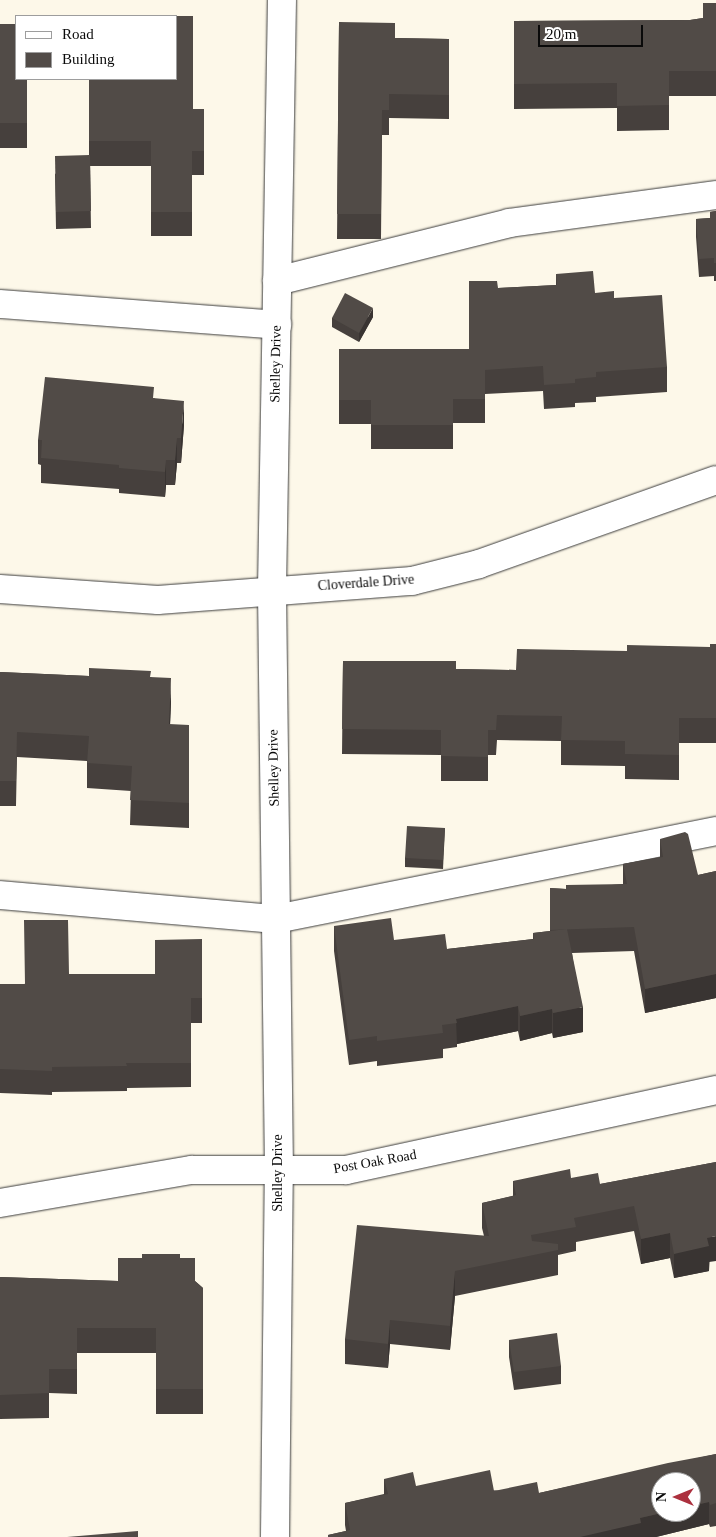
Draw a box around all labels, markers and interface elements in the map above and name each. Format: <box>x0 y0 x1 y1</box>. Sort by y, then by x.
legend <box>15 15 178 80</box>
scale bar <box>541 15 646 47</box>
text: Road <box>62 26 94 42</box>
text: 20 m <box>546 26 576 42</box>
text: Building <box>62 51 115 67</box>
street label: Shelley Drive <box>267 325 285 403</box>
street label: Cloverdale Drive <box>317 571 415 595</box>
street label: Shelley Drive <box>265 729 283 807</box>
street label: Shelley Drive <box>270 1134 286 1212</box>
street label: Post Oak Road <box>332 1146 418 1178</box>
north arrow <box>651 1472 701 1522</box>
text: N <box>654 1492 669 1502</box>

